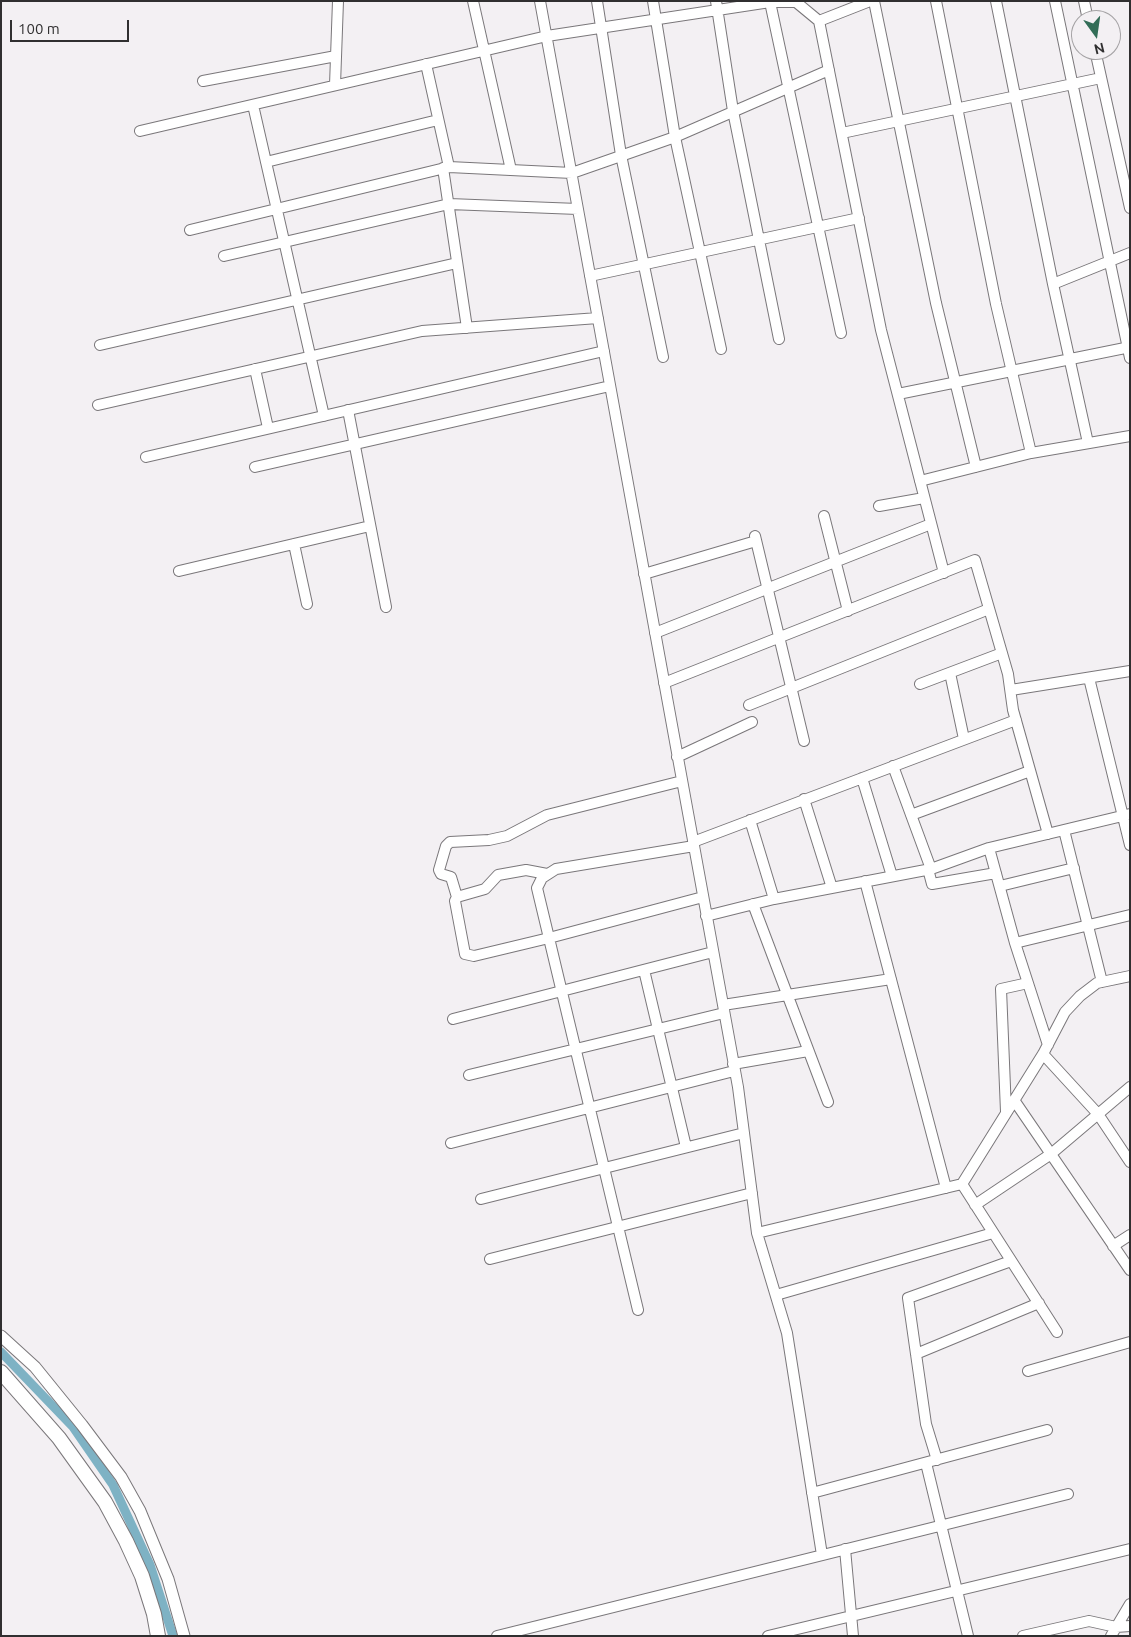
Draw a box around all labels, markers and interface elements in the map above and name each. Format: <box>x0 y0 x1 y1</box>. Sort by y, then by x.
scale bar <box>12 10 131 42</box>
north arrow <box>1071 10 1121 60</box>
text: 100 m <box>18 20 60 37</box>
text: N <box>1092 40 1106 58</box>

